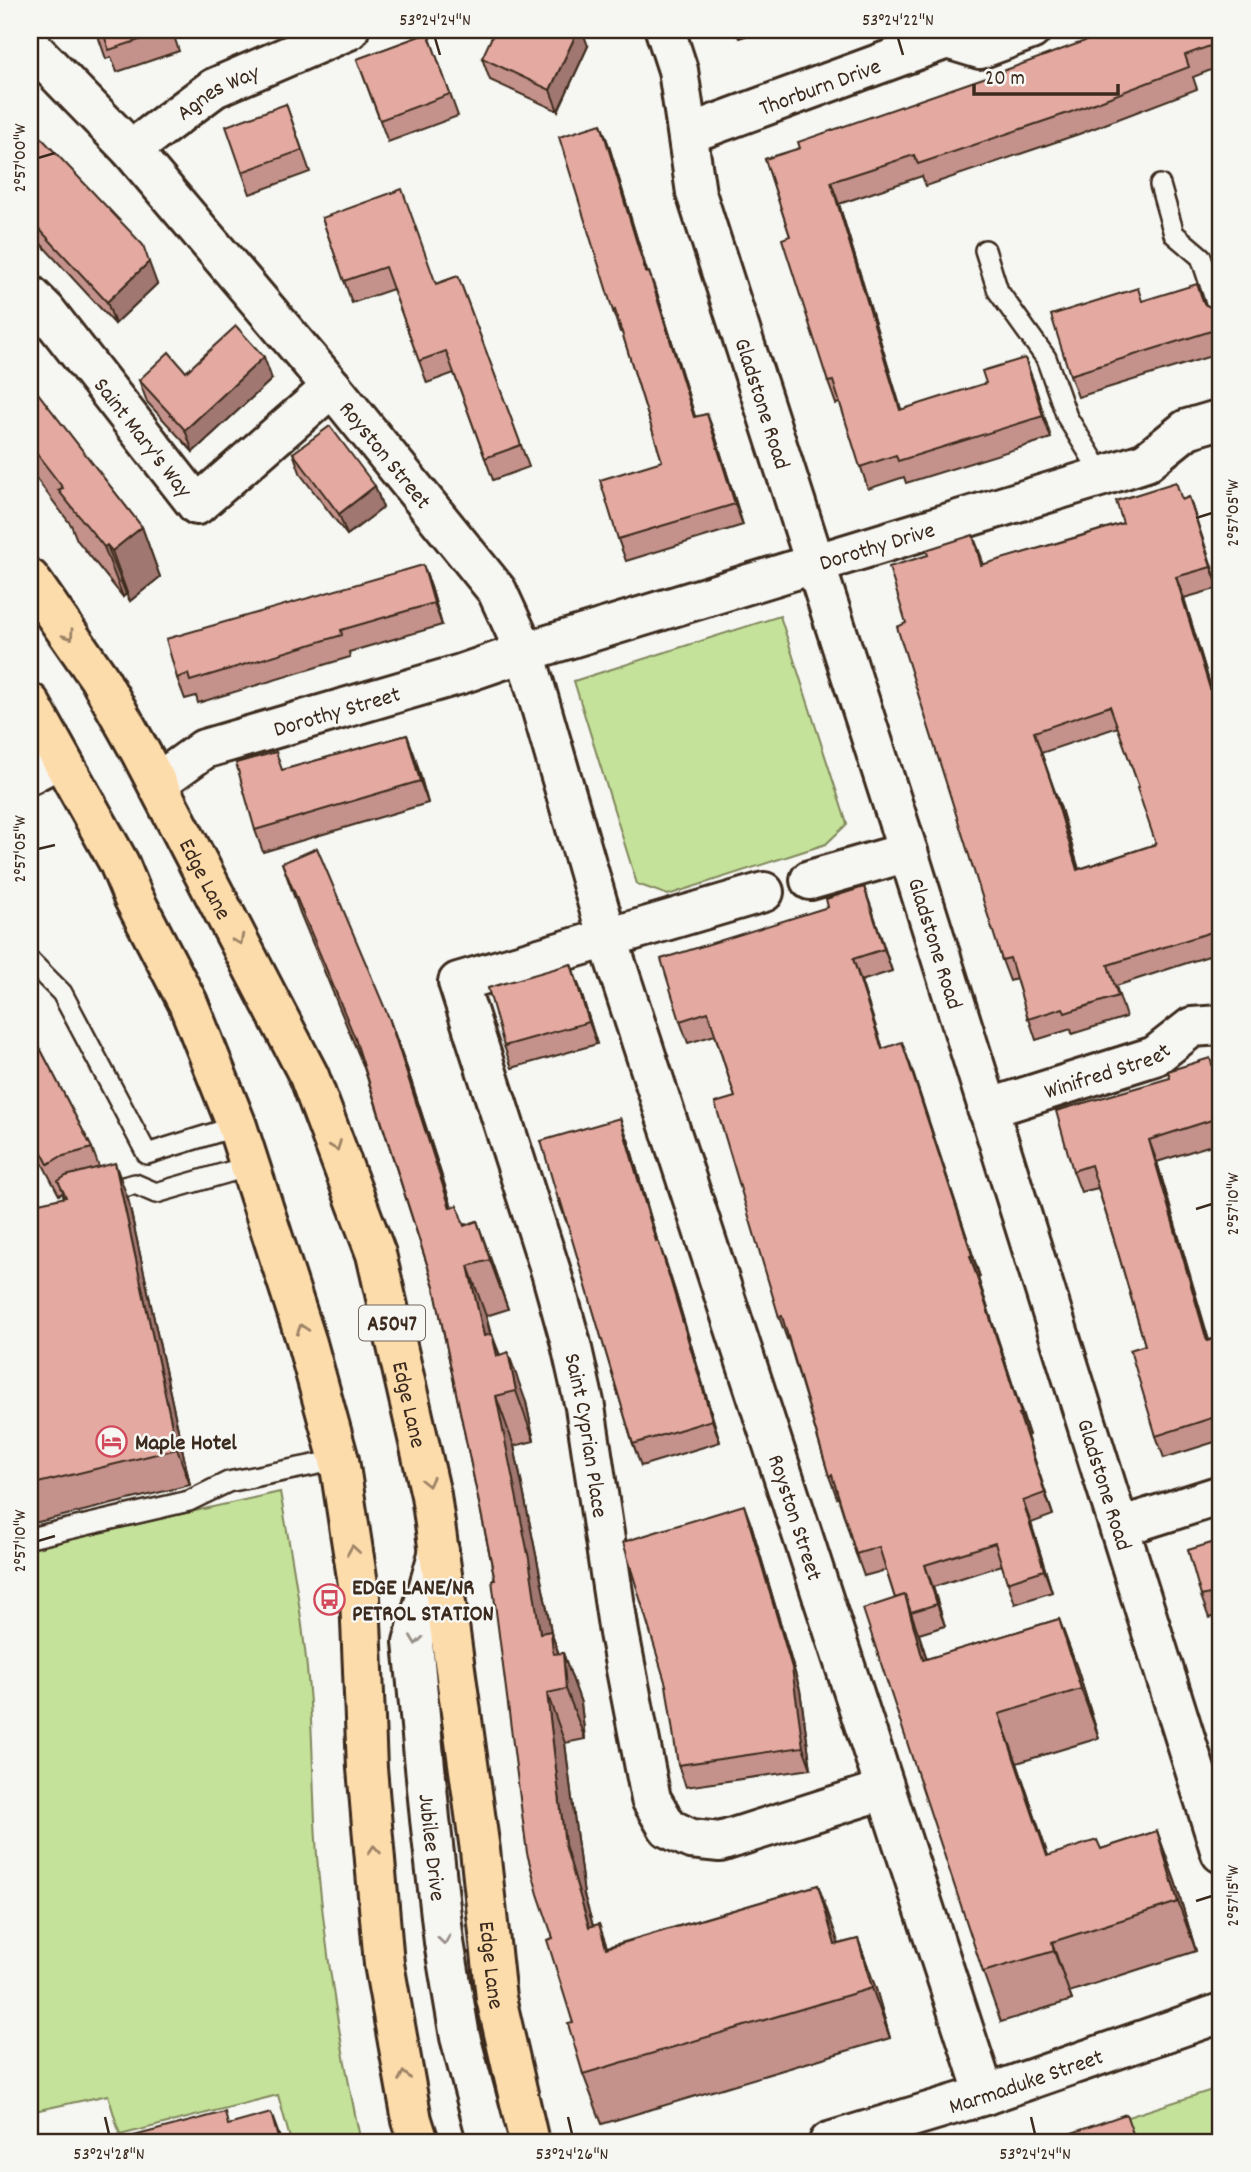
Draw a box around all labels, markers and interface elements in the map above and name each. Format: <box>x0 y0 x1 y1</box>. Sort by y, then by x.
text: 53°24'24"N <box>399 9 471 34</box>
text: 53°24'22"N <box>862 9 934 34</box>
street label: Thorburn Drive <box>755 52 886 126</box>
scale bar <box>974 52 1118 96</box>
street label: Agnes Way <box>171 57 266 131</box>
text: 20 m <box>985 65 1025 95</box>
text: 2°57'00"W <box>9 123 34 192</box>
street label: Gladstone Road <box>724 334 797 474</box>
street label: Saint Mary's Way <box>84 372 199 507</box>
street label: Royston Street <box>329 395 438 518</box>
text: 2°57'05"W <box>1222 479 1247 547</box>
street label: Dorothy Drive <box>816 515 939 581</box>
one-way arrow <box>61 627 73 640</box>
street label: Dorothy Street <box>270 680 405 748</box>
text: 2°57'05"W <box>9 815 34 883</box>
street label: Edge Lane <box>168 834 238 927</box>
street label: Gladstone Road <box>897 874 969 1014</box>
one-way arrow <box>230 933 244 945</box>
street label: Winifred Street <box>1041 1036 1179 1110</box>
one-way arrow <box>327 1139 341 1151</box>
text: 2°57'10"W <box>1222 1172 1247 1235</box>
road number: A5047 <box>359 1306 425 1340</box>
one-way arrow <box>296 1323 311 1335</box>
street label: Saint Cyprian Place <box>553 1350 614 1520</box>
street label: Edge Lane <box>381 1359 433 1451</box>
street label: Gladstone Road <box>1066 1415 1138 1555</box>
hotel icon: Maple Hotel <box>95 1424 129 1458</box>
place label: Maple Hotel <box>135 1428 237 1461</box>
street label: Royston Street <box>757 1451 829 1586</box>
one-way arrow <box>420 1476 435 1488</box>
text: 2°57'10"W <box>9 1509 34 1572</box>
one-way arrow <box>346 1545 361 1556</box>
place label: EDGE LANE/NR PETROL STATION <box>352 1573 494 1632</box>
bus stop icon: EDGE LANE/NR PETROL STATION <box>312 1582 346 1616</box>
one-way arrow <box>408 1634 423 1646</box>
street label: Jubilee Drive <box>408 1792 452 1903</box>
one-way arrow <box>367 1845 382 1856</box>
text: 2°57'15"W <box>1222 1865 1247 1927</box>
street label: Edge Lane <box>468 1920 511 2013</box>
one-way arrow <box>437 1934 452 1945</box>
street label: Marmaduke Street <box>945 2042 1108 2125</box>
one-way arrow <box>397 2070 412 2082</box>
text: 53°24'28"N <box>73 2143 145 2168</box>
text: 53°24'26"N <box>536 2143 608 2168</box>
text: 53°24'24"N <box>999 2143 1071 2168</box>

